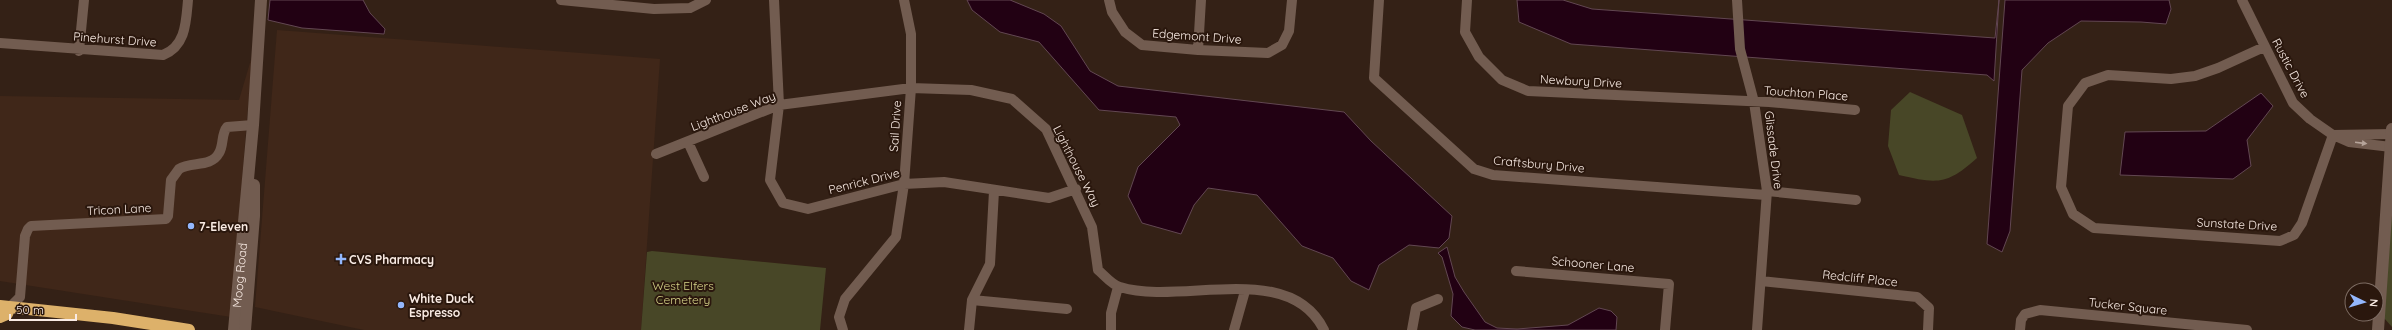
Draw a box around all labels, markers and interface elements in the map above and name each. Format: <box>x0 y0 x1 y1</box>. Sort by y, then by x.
street label: Edgemont Drive <box>1152 25 1242 47</box>
street label: Pinehurst Drive <box>73 29 157 49</box>
street label: Rustic Drive <box>2269 36 2313 101</box>
street label: Newbury Drive <box>1540 71 1623 91</box>
street label: Touchton Place <box>1763 83 1849 103</box>
street label: Lighthouse Way <box>689 88 777 134</box>
street label: Sail Drive <box>886 100 904 152</box>
street label: Glissade Drive <box>1762 110 1786 190</box>
street label: Lighthouse Way <box>1050 123 1104 209</box>
one-way arrow <box>2355 140 2367 147</box>
street label: Craftsbury Drive <box>1493 153 1585 175</box>
street label: Penrick Drive <box>827 165 901 197</box>
street label: Tricon Lane <box>86 200 152 218</box>
street label: Sunstate Drive <box>2196 214 2278 234</box>
place label: 7-Eleven <box>199 219 248 234</box>
marker: 7-Eleven <box>186 221 196 231</box>
street label: Moog Road <box>229 242 250 308</box>
place label: CVS Pharmacy <box>349 252 434 267</box>
street label: Schooner Lane <box>1551 253 1635 275</box>
marker: CVS Pharmacy <box>336 254 346 264</box>
street label: Redcliff Place <box>1822 267 1899 289</box>
park label: West Elfers Cemetery <box>652 278 714 307</box>
north arrow <box>2344 282 2384 322</box>
place label: White Duck Espresso <box>409 291 474 320</box>
street label: Tucker Square <box>2088 294 2168 318</box>
scale bar <box>10 296 76 322</box>
text: N <box>2367 298 2381 308</box>
marker: White Duck Espresso <box>396 300 406 310</box>
text: 50 m <box>16 302 44 317</box>

